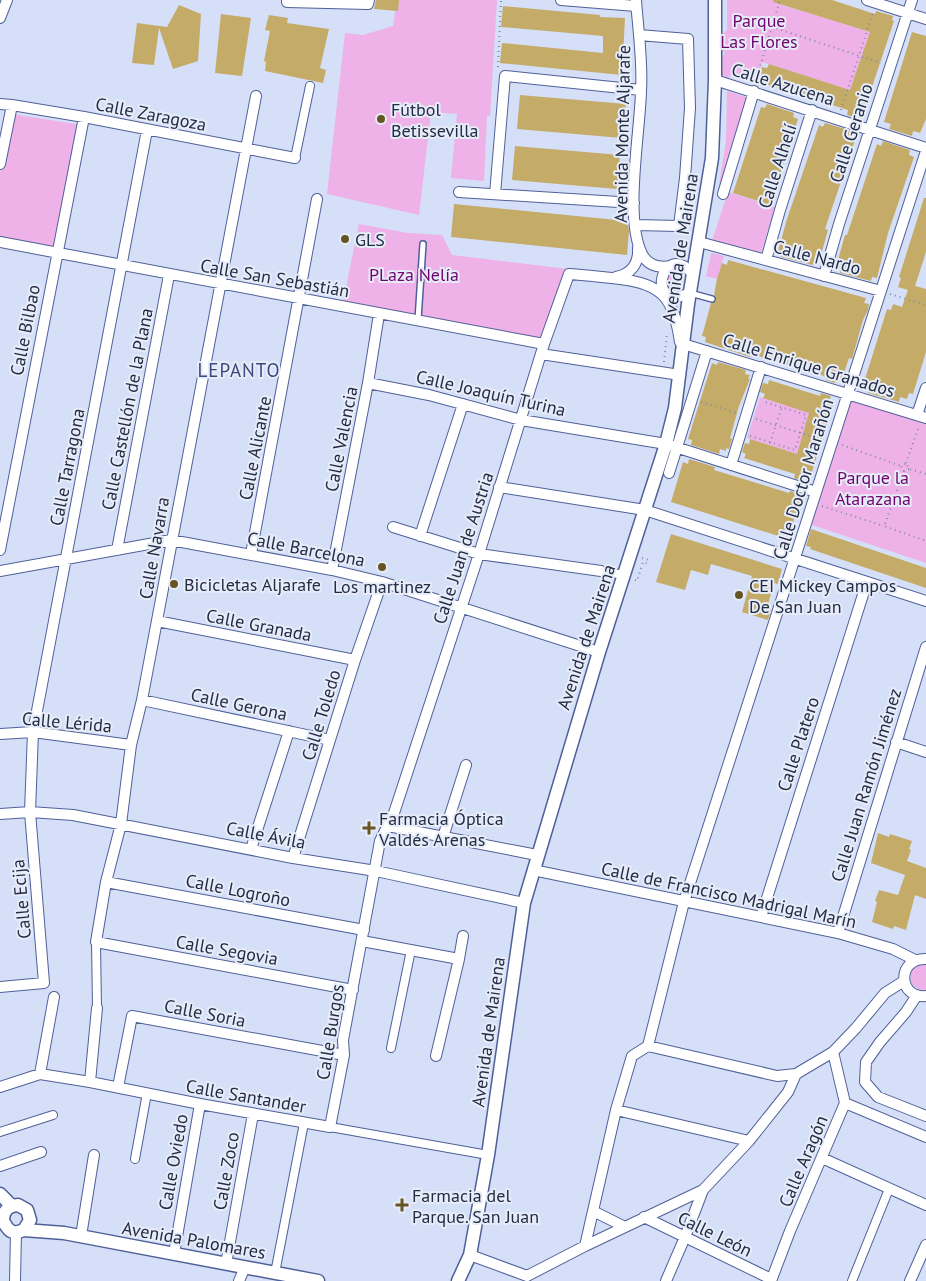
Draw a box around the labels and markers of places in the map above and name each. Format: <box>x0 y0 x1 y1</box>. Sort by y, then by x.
place label: Fútbol Betissevilla <box>391 98 478 142</box>
marker: Fútbol Betissevilla <box>375 113 387 125</box>
place label: GLS <box>355 228 385 251</box>
marker: GLS <box>339 233 351 245</box>
marker: Los martinez <box>376 561 388 573</box>
place label: Bicicletas Aljarafe <box>184 573 321 596</box>
place label: CEI Mickey Campos De San Juan <box>749 574 896 618</box>
place label: Los martinez <box>333 575 431 598</box>
marker: Bicicletas Aljarafe <box>168 578 180 590</box>
marker: CEI Mickey Campos De San Juan <box>733 589 745 601</box>
place label: Farmacia Óptica Valdés Arenas <box>378 807 504 851</box>
marker: Farmacia Óptica Valdés Arenas <box>363 822 375 834</box>
place label: Farmacia del Parque. San Juan <box>412 1184 539 1228</box>
marker: Farmacia del Parque. San Juan <box>396 1199 408 1211</box>

